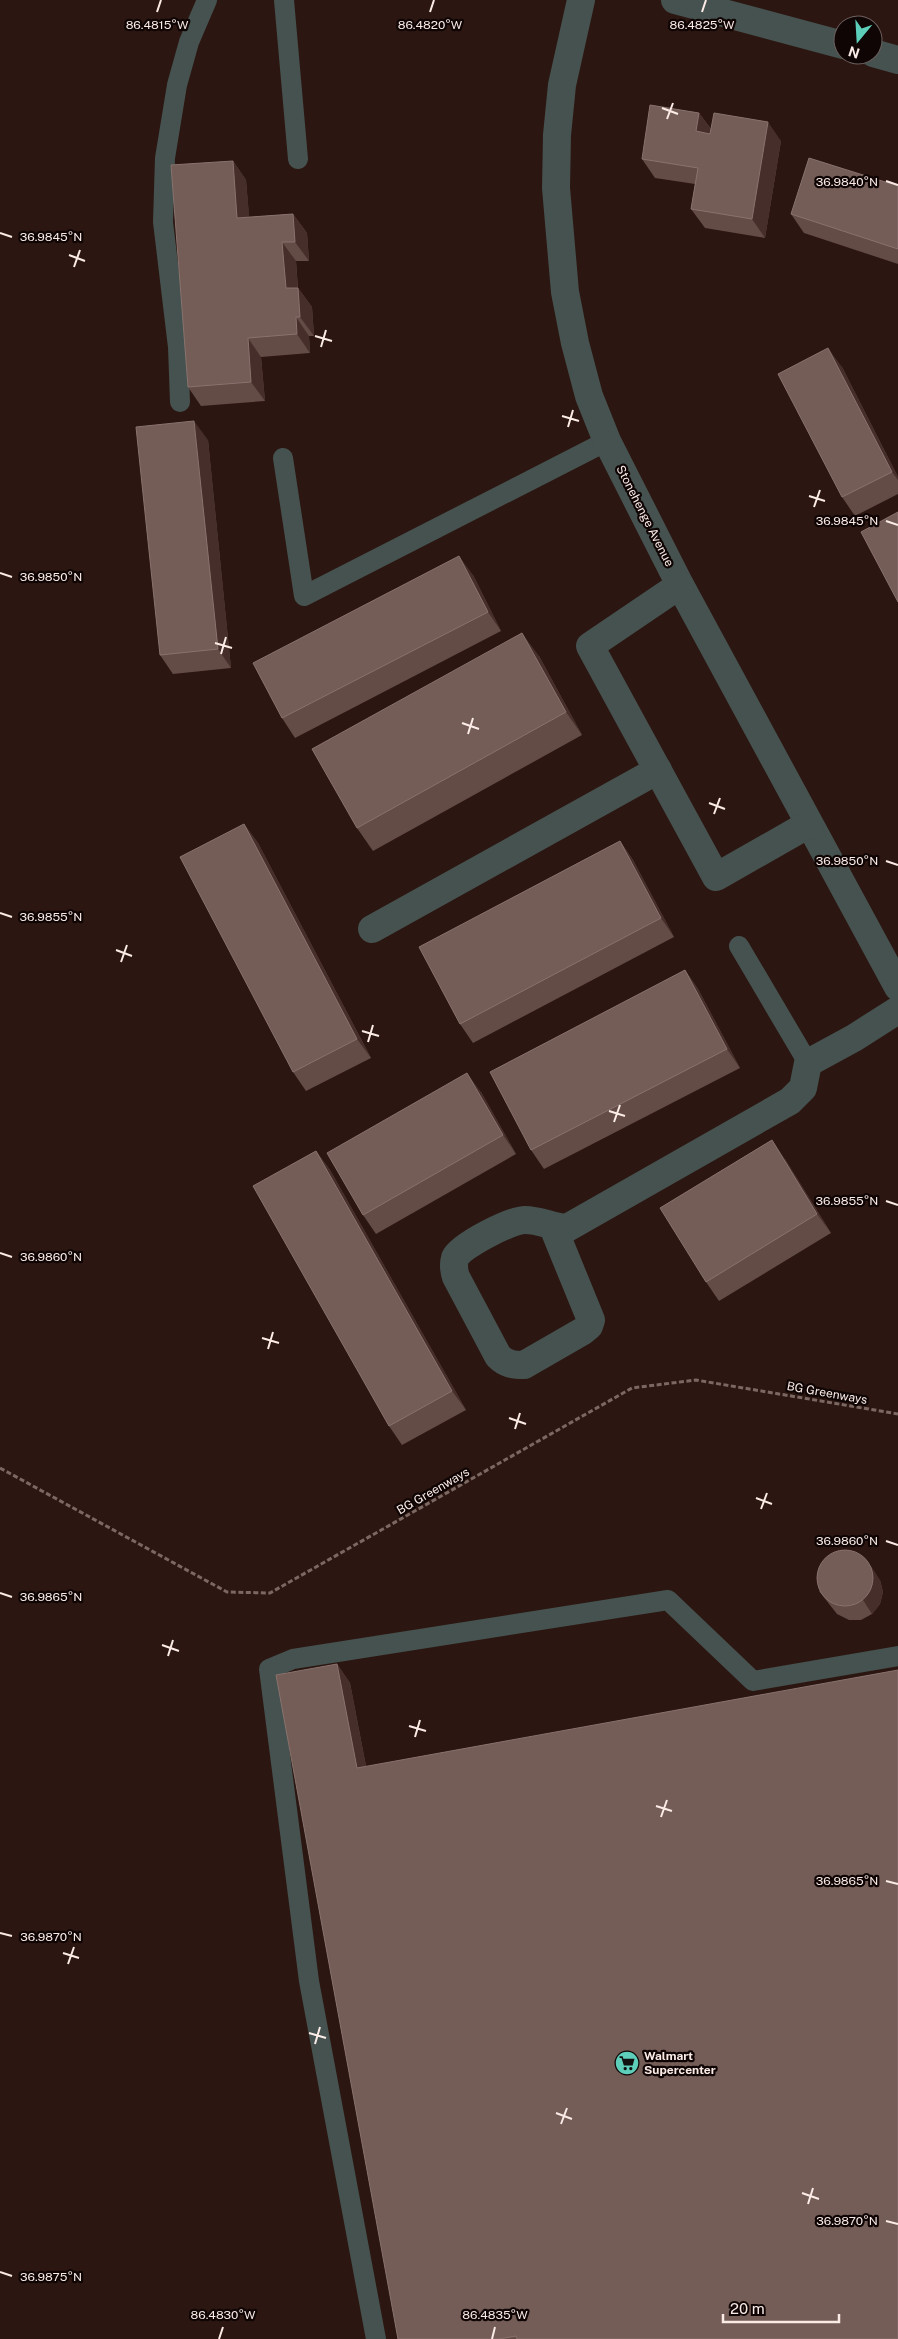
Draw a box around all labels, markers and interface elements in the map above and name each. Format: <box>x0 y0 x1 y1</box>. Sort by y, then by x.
north arrow <box>833 15 883 65</box>
text: 86.4815°W <box>126 18 189 32</box>
text: 86.4820°W <box>398 18 463 32</box>
text: 86.4825°W <box>670 18 735 32</box>
text: N <box>846 43 862 62</box>
text: 36.9840°N <box>816 175 878 189</box>
text: 36.9845°N <box>20 230 82 244</box>
street label: Stonehenge Avenue <box>613 463 677 569</box>
text: 36.9845°N <box>816 514 878 528</box>
text: 36.9850°N <box>20 570 82 584</box>
text: 36.9850°N <box>816 854 878 868</box>
text: 36.9855°N <box>20 910 82 924</box>
text: 36.9855°N <box>816 1194 878 1208</box>
text: 36.9860°N <box>20 1250 82 1264</box>
street label: BG Greenways <box>786 1379 868 1407</box>
street label: BG Greenways <box>394 1465 472 1517</box>
text: 36.9860°N <box>816 1534 878 1548</box>
text: 36.9865°N <box>20 1590 82 1604</box>
text: 36.9865°N <box>816 1874 878 1888</box>
text: 36.9870°N <box>20 1930 82 1944</box>
place label: Walmart Supercenter <box>644 2049 716 2077</box>
supermarket icon: Walmart Supercenter <box>614 2050 640 2076</box>
text: 36.9870°N <box>816 2214 878 2228</box>
text: 36.9875°N <box>20 2270 82 2284</box>
scale bar <box>723 2292 839 2324</box>
text: 20 m <box>730 2300 765 2317</box>
text: 86.4830°W <box>191 2308 256 2322</box>
text: 86.4835°W <box>462 2308 528 2322</box>

